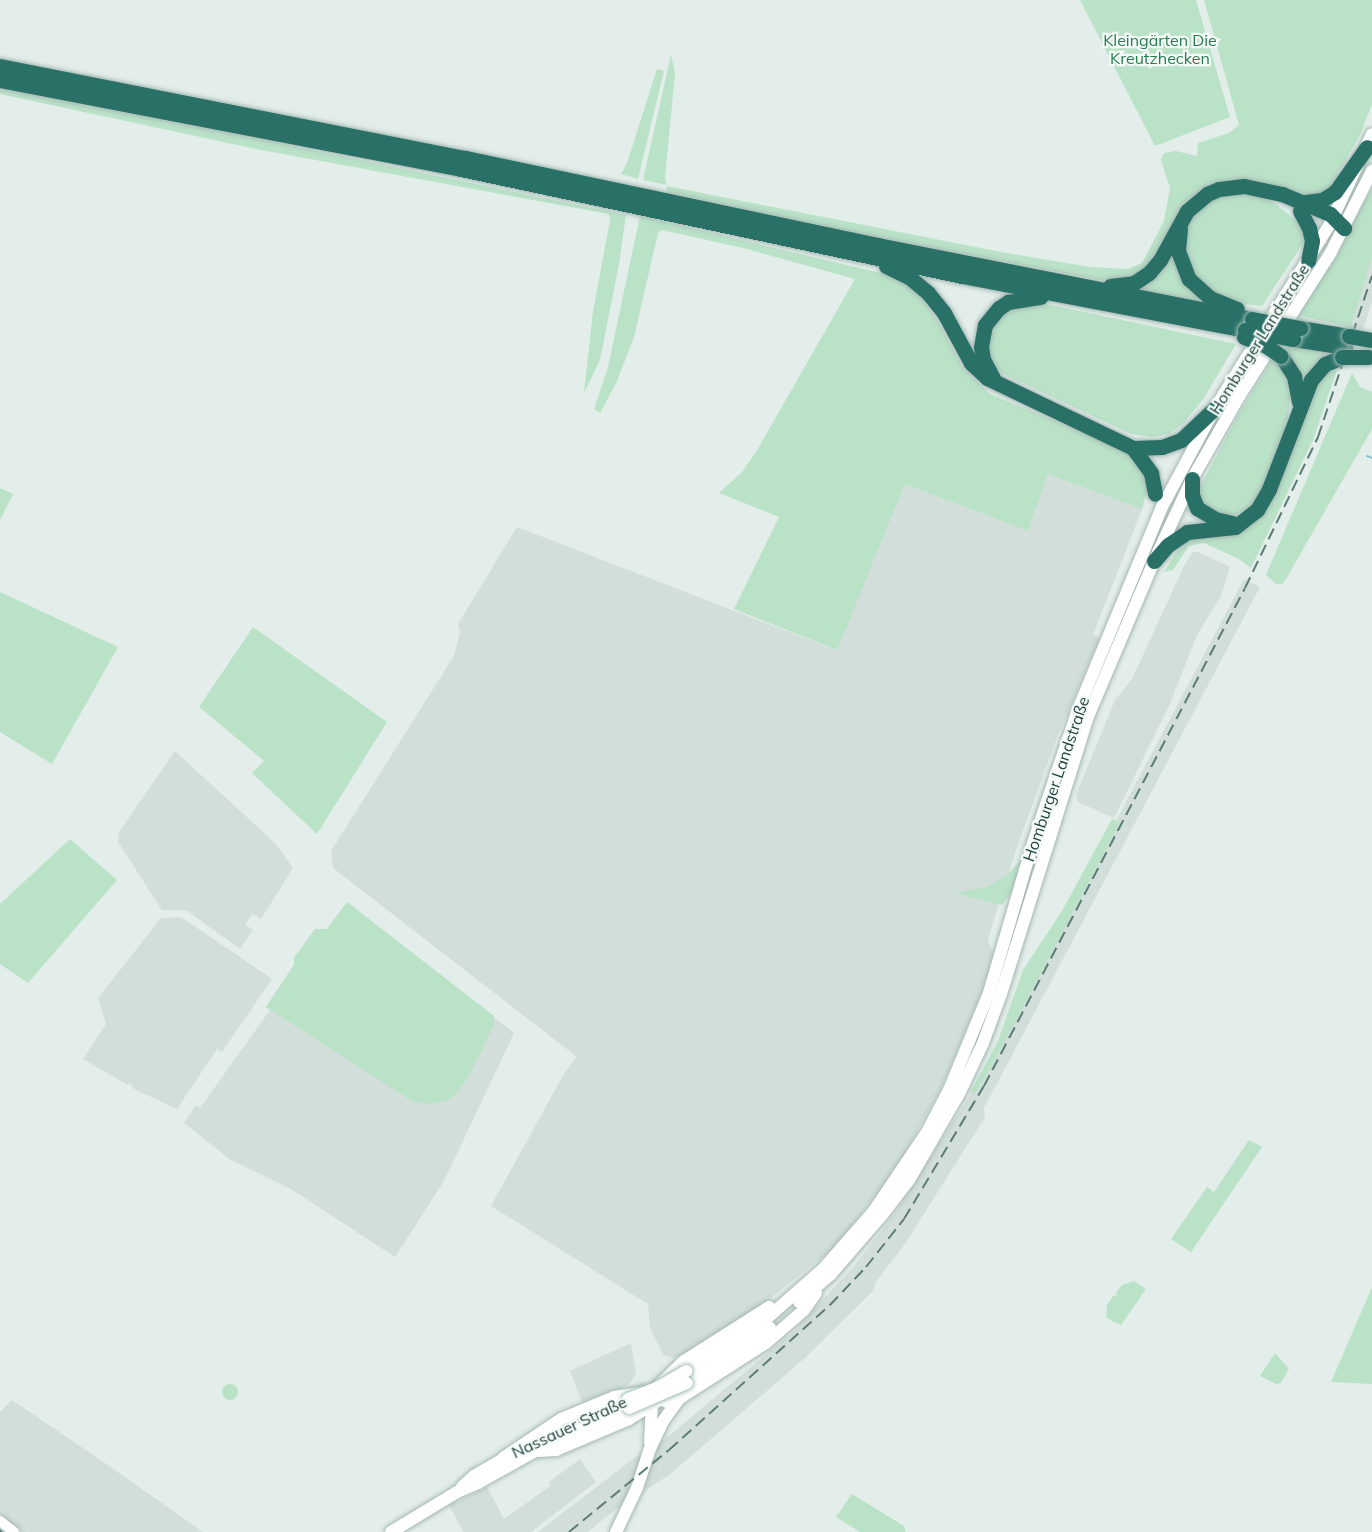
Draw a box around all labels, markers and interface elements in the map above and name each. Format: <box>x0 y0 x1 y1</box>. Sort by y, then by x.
park label: Kleingärten Die Kreutzhecken <box>1103 30 1217 68</box>
street label: Homburger Landstraße <box>1205 260 1313 418</box>
street label: Homburger Landstraße <box>1019 694 1093 864</box>
street label: Nassauer Straße <box>508 1392 630 1462</box>

